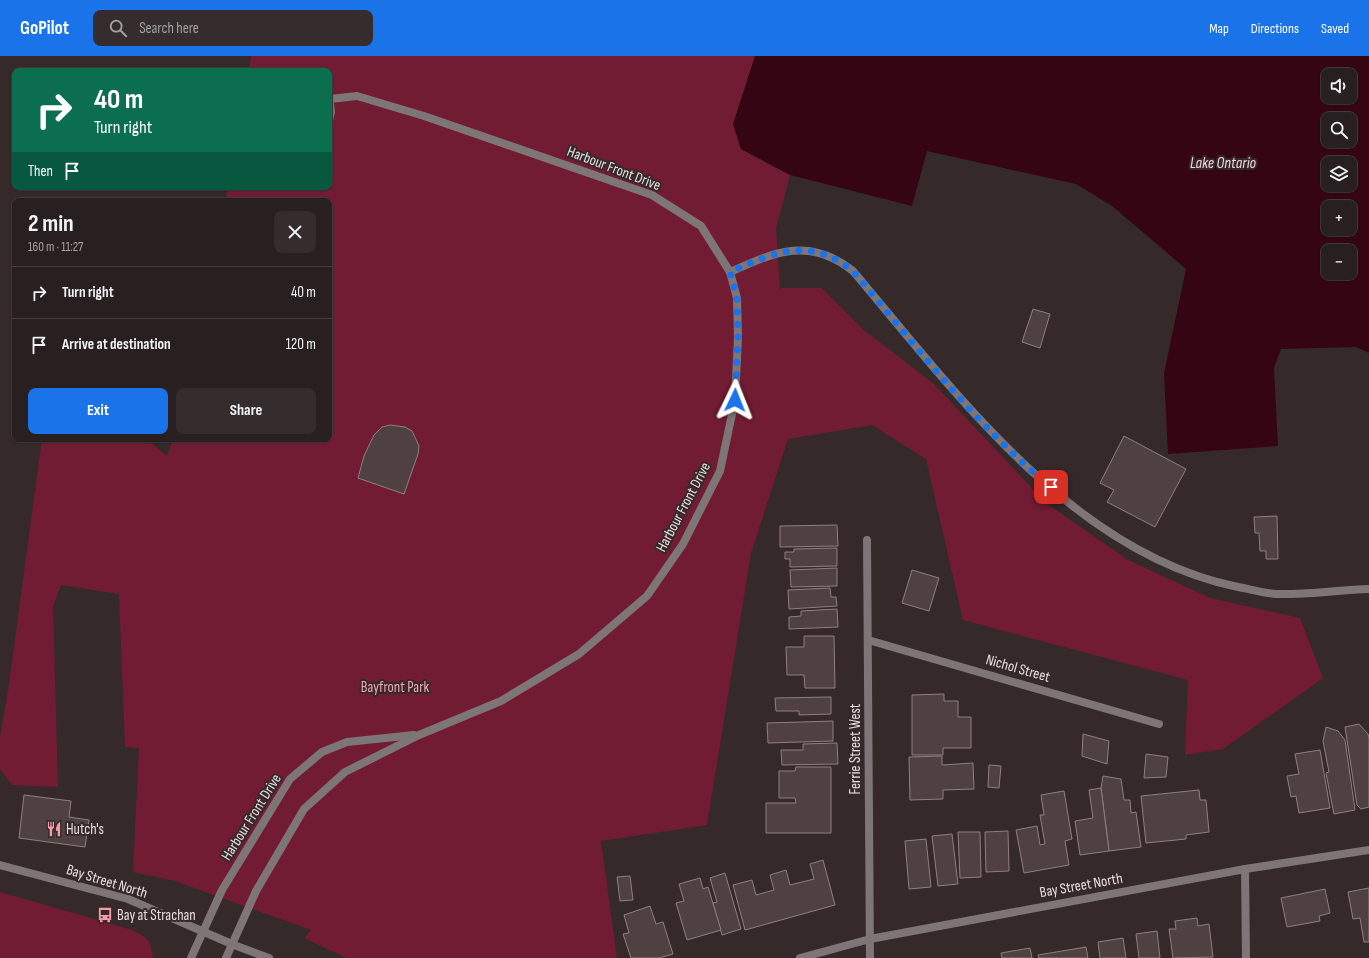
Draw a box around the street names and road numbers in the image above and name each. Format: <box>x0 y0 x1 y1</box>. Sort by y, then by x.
street label: Harbour Front Drive <box>564 142 663 195</box>
street label: Harbour Front Drive <box>652 459 715 555</box>
street label: Nichol Street <box>984 650 1053 687</box>
street label: Ferrie Street West <box>846 703 865 794</box>
street label: Harbour Front Drive <box>217 770 286 864</box>
street label: Bay Street North <box>64 860 150 903</box>
street label: Bay Street North <box>1038 869 1124 902</box>

